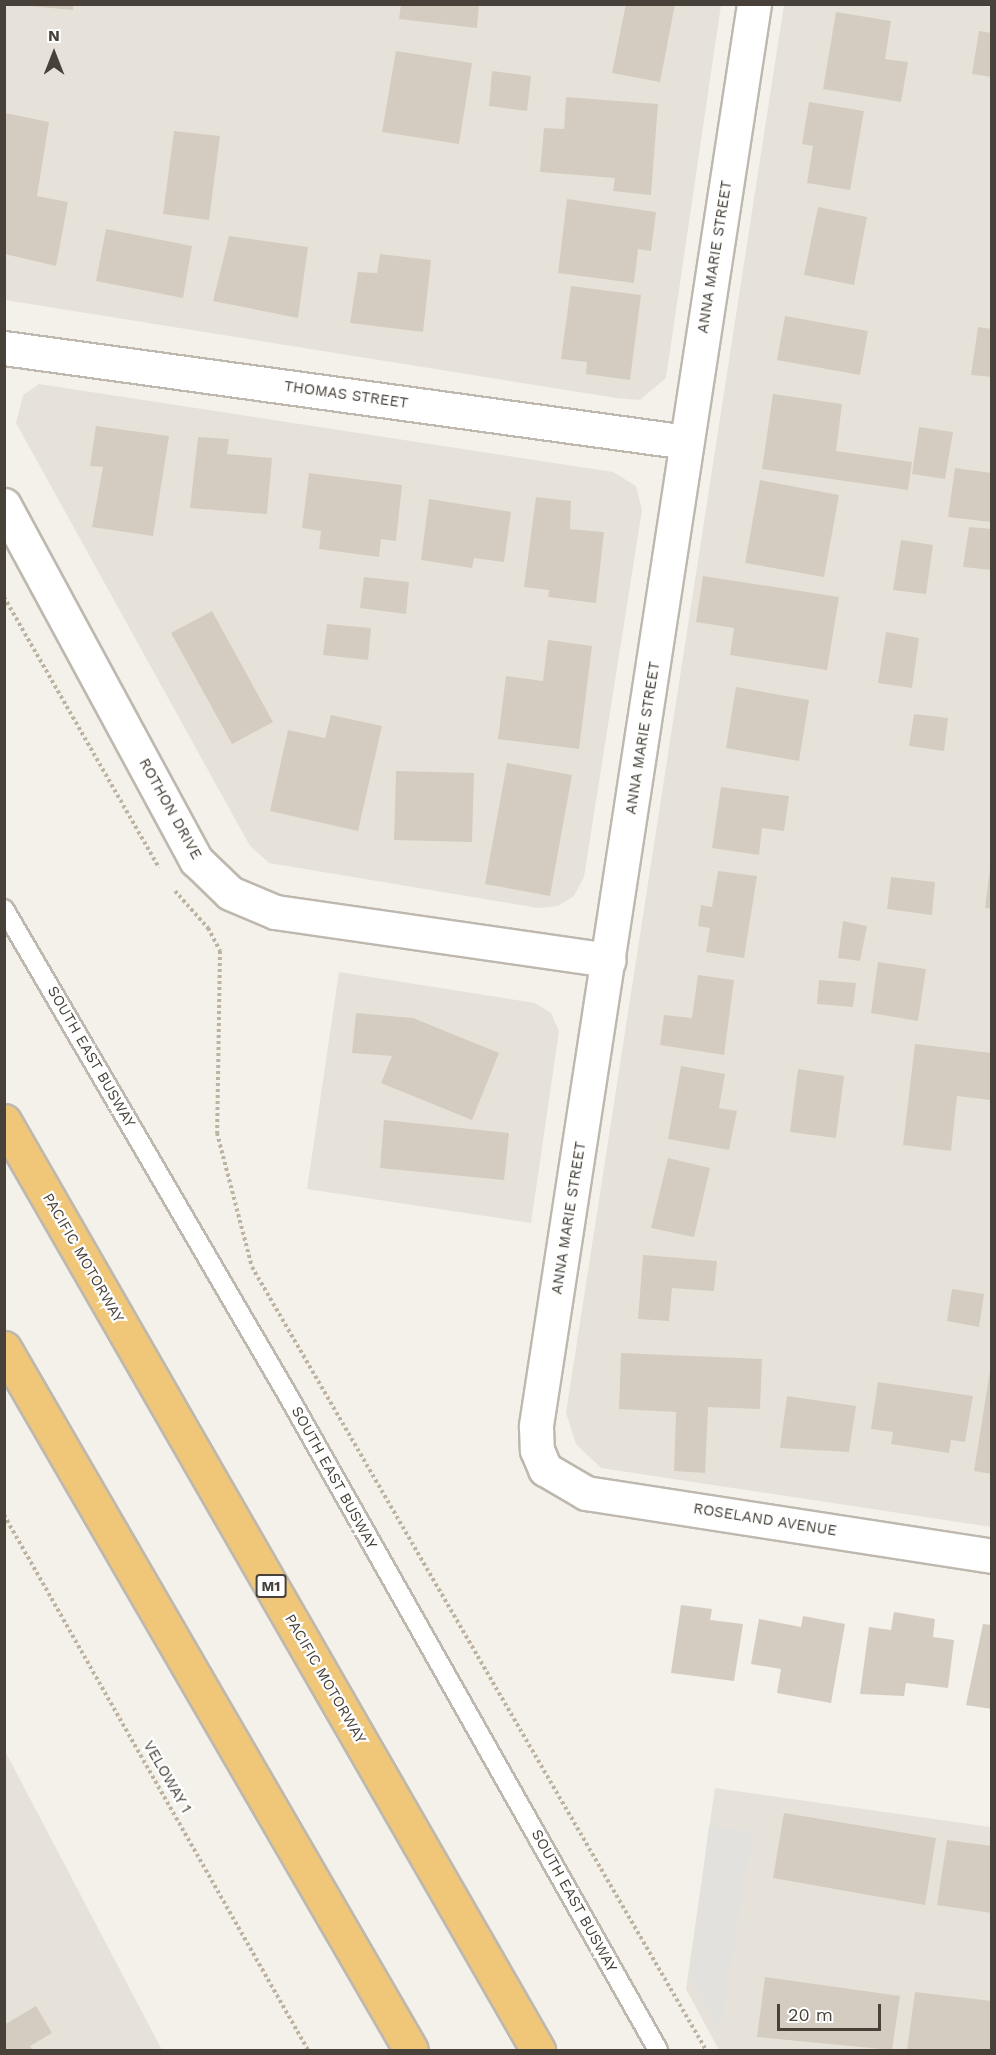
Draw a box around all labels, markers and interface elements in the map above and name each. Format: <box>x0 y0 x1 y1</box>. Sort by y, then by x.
north arrow <box>24 24 84 84</box>
text: N <box>48 26 60 45</box>
street label: ANNA MARIE STREET <box>694 179 736 335</box>
street label: THOMAS STREET <box>283 377 409 413</box>
street label: ANNA MARIE STREET <box>622 660 664 816</box>
street label: ROTHON DRIVE <box>135 755 205 863</box>
street label: SOUTH EAST BUSWAY <box>43 983 139 1131</box>
street label: ANNA MARIE STREET <box>548 1140 590 1296</box>
street label: PACIFIC MOTORWAY <box>39 1190 127 1326</box>
street label: SOUTH EAST BUSWAY <box>287 1403 381 1553</box>
street label: ROSELAND AVENUE <box>692 1500 838 1540</box>
road number: M1 <box>254 1575 288 1597</box>
street label: PACIFIC MOTORWAY <box>281 1611 369 1747</box>
street label: VELOWAY 1 <box>139 1737 195 1817</box>
street label: SOUTH EAST BUSWAY <box>527 1826 621 1976</box>
scale bar <box>780 1992 884 2030</box>
text: 20 m <box>788 2004 833 2025</box>

